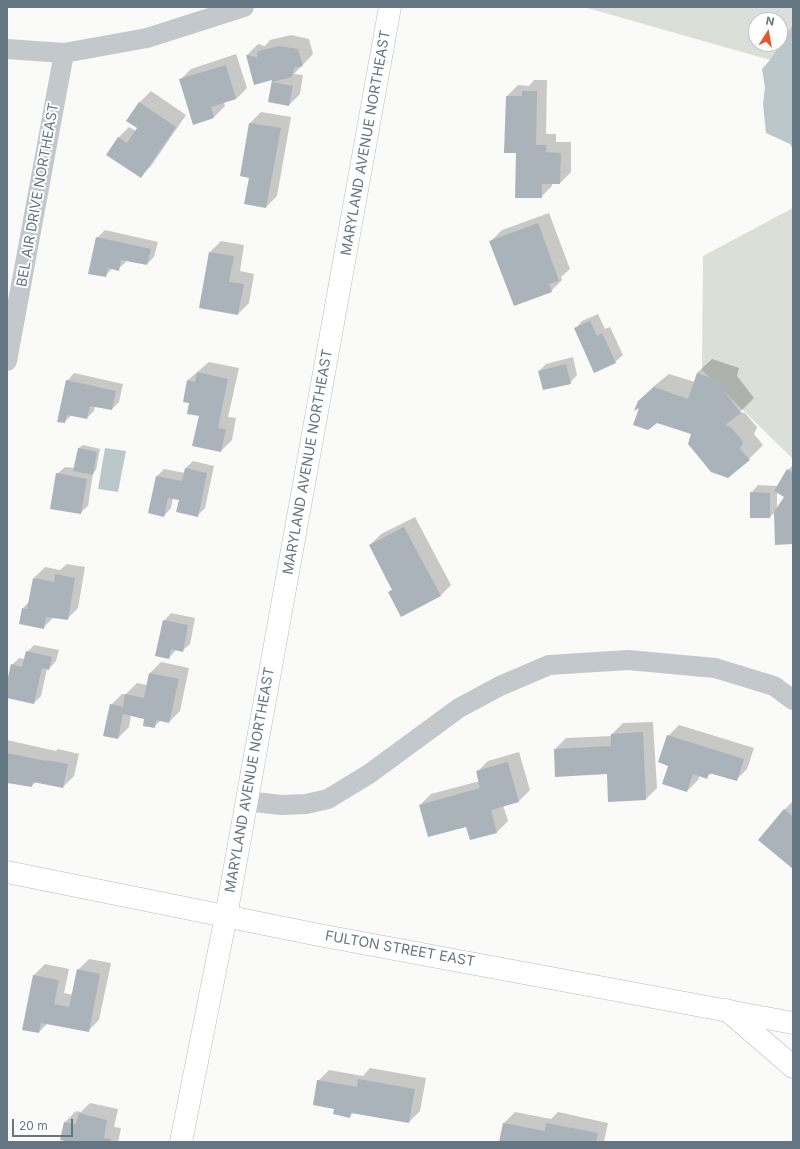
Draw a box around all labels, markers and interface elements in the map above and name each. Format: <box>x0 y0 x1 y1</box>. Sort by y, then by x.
north arrow <box>748 12 788 52</box>
text: N <box>765 14 776 29</box>
street label: MARYLAND AVENUE NORTHEAST <box>338 29 394 257</box>
street label: BEL AIR DRIVE NORTHEAST <box>14 102 62 288</box>
street label: MARYLAND AVENUE NORTHEAST <box>280 348 336 576</box>
street label: MARYLAND AVENUE NORTHEAST <box>222 666 278 894</box>
street label: FULTON STREET EAST <box>324 928 476 970</box>
scale bar <box>14 1111 75 1137</box>
text: 20 m <box>19 1118 48 1133</box>

